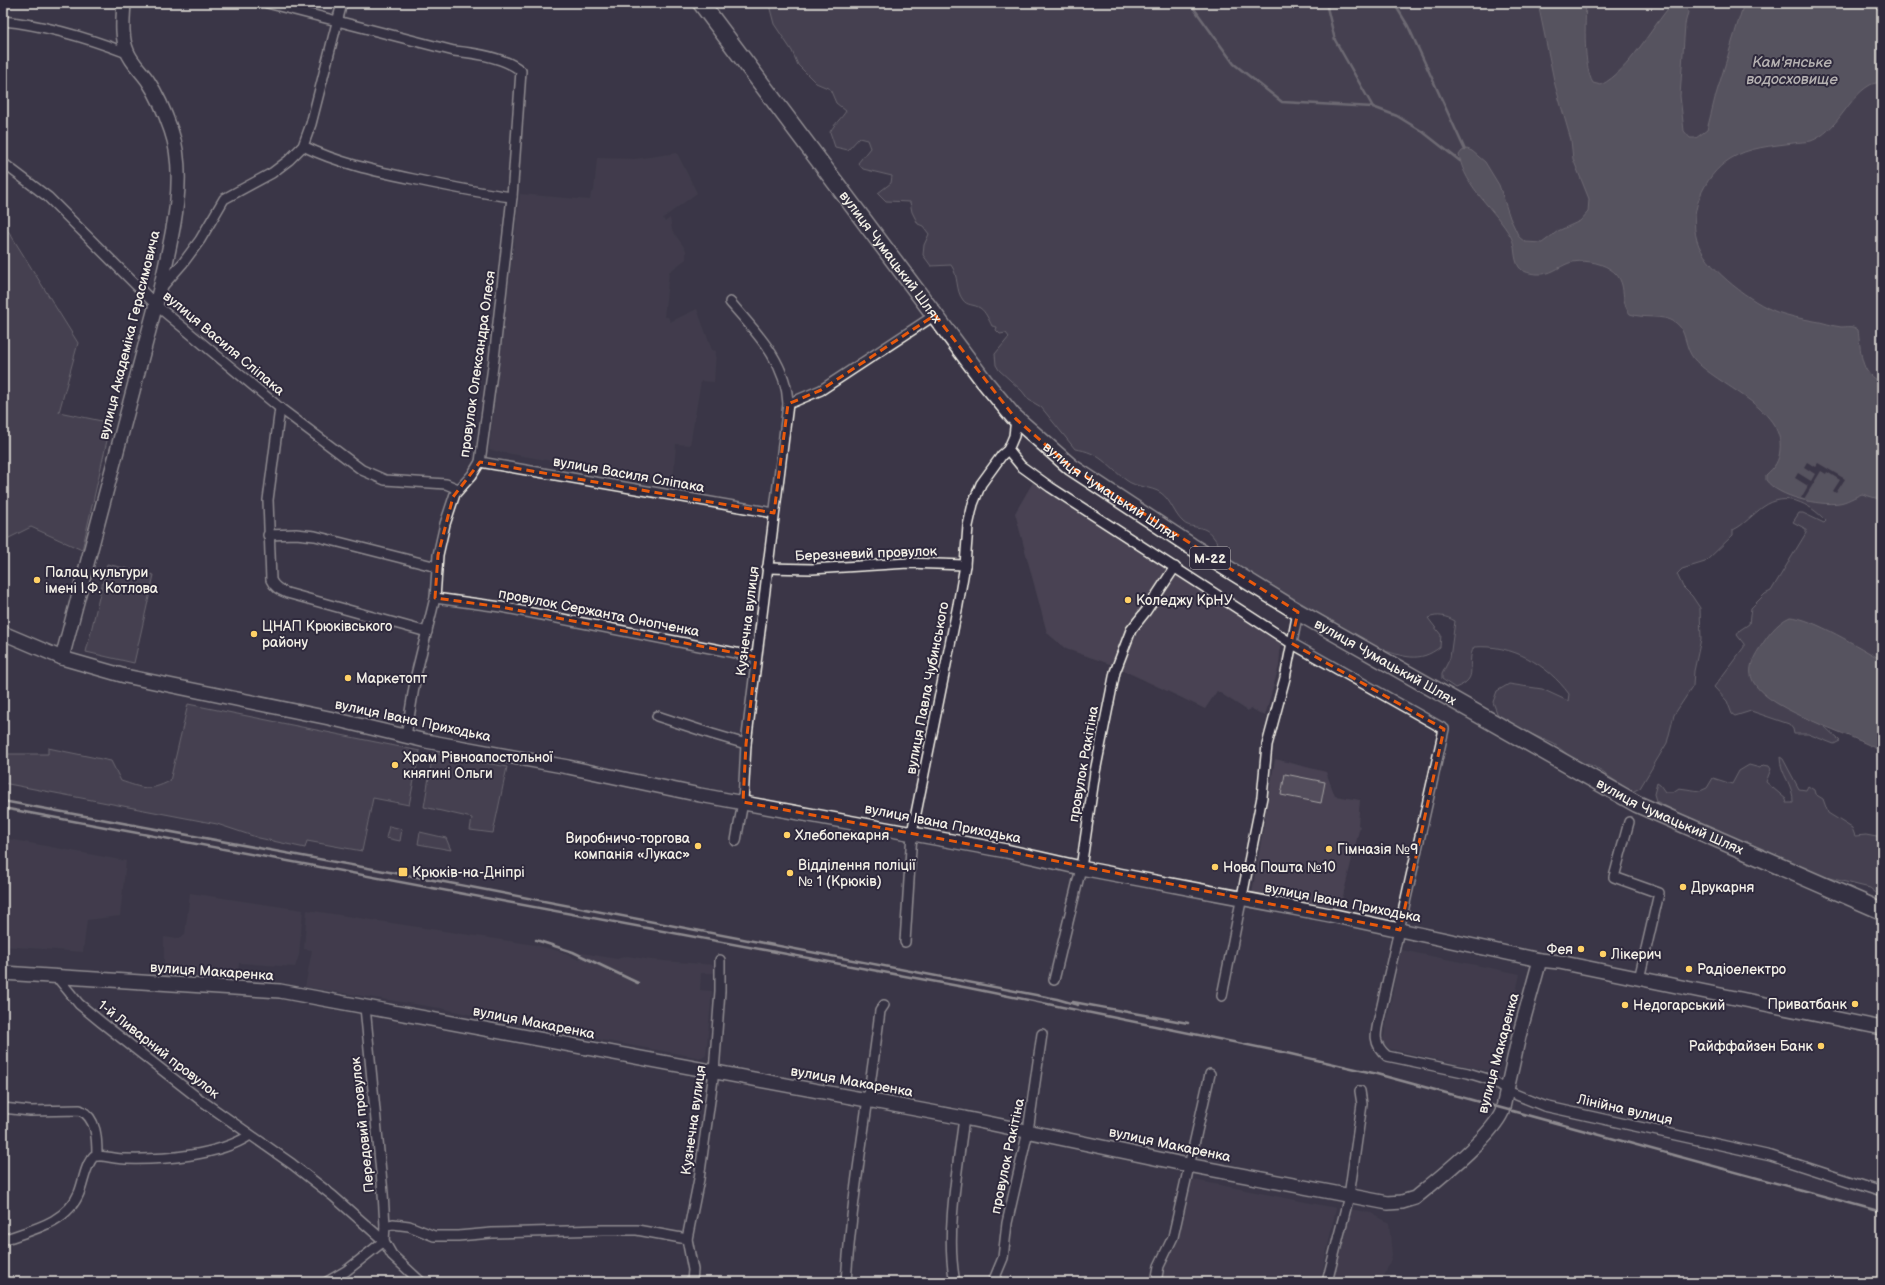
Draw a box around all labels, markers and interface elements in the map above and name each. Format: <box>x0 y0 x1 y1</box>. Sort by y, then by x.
water label: Кам'янське водосховище <box>1746 53 1838 89</box>
street label: вулиця Чумацький Шлях <box>836 188 946 327</box>
street label: вулиця Академіка Герасимовича <box>95 228 164 442</box>
street label: провулок Олександра Олеся <box>456 269 499 459</box>
street label: вулиця Василя Сліпака <box>159 288 288 400</box>
street label: вулиця Чумацький Шлях <box>1039 438 1182 544</box>
street label: вулиця Василя Сліпака <box>552 453 707 496</box>
street label: Березневий провулок <box>795 543 938 564</box>
road number: М-22 <box>1190 547 1230 569</box>
place label: Палац культури імені І.Ф. Котлова <box>45 564 159 597</box>
street label: Кузнечна вулиця <box>732 565 763 677</box>
marker: Палац культури імені І.Ф. Котлова <box>32 575 42 585</box>
street label: провулок Сержанта Онопченка <box>497 585 702 640</box>
place label: Коледжу КрНУ <box>1136 592 1233 609</box>
marker: Коледжу КрНУ <box>1123 595 1133 605</box>
street label: вулиця Павла Чубинського <box>902 600 953 776</box>
street label: вулиця Чумацький Шлях <box>1311 615 1460 709</box>
place label: ЦНАП Крюківського району <box>262 618 392 651</box>
marker: ЦНАП Крюківського району <box>249 629 259 639</box>
place label: Маркетопт <box>356 670 428 687</box>
marker: Маркетопт <box>343 673 353 683</box>
street label: вулиця Івана Приходька <box>333 696 493 745</box>
street label: провулок Ракітіна <box>1065 704 1102 824</box>
place label: Храм Рівноапостольної княгині Ольги <box>403 749 554 782</box>
marker: Храм Рівноапостольної княгині Ольги <box>390 760 400 770</box>
street label: вулиця Чумацький Шлях <box>1593 775 1747 859</box>
street label: вулиця Івана Приходька <box>863 800 1023 847</box>
place label: Хлебопекарня <box>795 827 889 844</box>
place label: Виробничо-торгова компанія «Лукас» <box>566 830 691 863</box>
marker: Хлебопекарня <box>782 830 792 840</box>
marker: Виробничо-торгова компанія «Лукас» <box>693 841 703 851</box>
place label: Гімназія №9 <box>1337 841 1418 858</box>
marker: Гімназія №9 <box>1324 844 1334 854</box>
place label: Відділення поліції № 1 (Крюків) <box>798 857 916 890</box>
place label: Нова Пошта №10 <box>1223 859 1336 876</box>
marker: Нова Пошта №10 <box>1210 862 1220 872</box>
place label: Крюків-на-Дніпрі <box>412 864 525 881</box>
marker: Крюків-на-Дніпрі <box>397 866 409 878</box>
marker: Відділення поліції № 1 (Крюків) <box>785 868 795 878</box>
street label: вулиця Івана Приходька <box>1263 879 1423 926</box>
place label: Друкарня <box>1691 879 1755 896</box>
marker: Друкарня <box>1678 882 1688 892</box>
place label: Фея <box>1547 941 1573 958</box>
marker: Фея <box>1576 944 1586 954</box>
place label: Лікерич <box>1610 946 1662 963</box>
marker: Лікерич <box>1598 949 1608 959</box>
street label: вулиця Макаренка <box>150 959 275 984</box>
place label: Радіоелектро <box>1697 961 1786 978</box>
marker: Радіоелектро <box>1684 964 1694 974</box>
street label: вулиця Макаренка <box>1474 990 1523 1115</box>
place label: Приватбанк <box>1767 996 1848 1013</box>
street label: 1-й Ливарний провулок <box>94 997 223 1103</box>
place label: Недогарський <box>1633 997 1725 1014</box>
marker: Приватбанк <box>1850 999 1860 1009</box>
marker: Недогарський <box>1620 1000 1630 1010</box>
street label: вулиця Макаренка <box>471 1002 597 1043</box>
place label: Райффайзен Банк <box>1689 1038 1814 1055</box>
marker: Райффайзен Банк <box>1816 1041 1826 1051</box>
street label: Передовий провулок <box>347 1056 378 1194</box>
street label: вулиця Макаренка <box>789 1062 915 1101</box>
street label: Кузнечна вулиця <box>677 1064 710 1176</box>
street label: Лінійна вулиця <box>1575 1090 1674 1129</box>
street label: провулок Ракітіна <box>987 1096 1028 1215</box>
street label: вулиця Макаренка <box>1108 1123 1233 1166</box>

